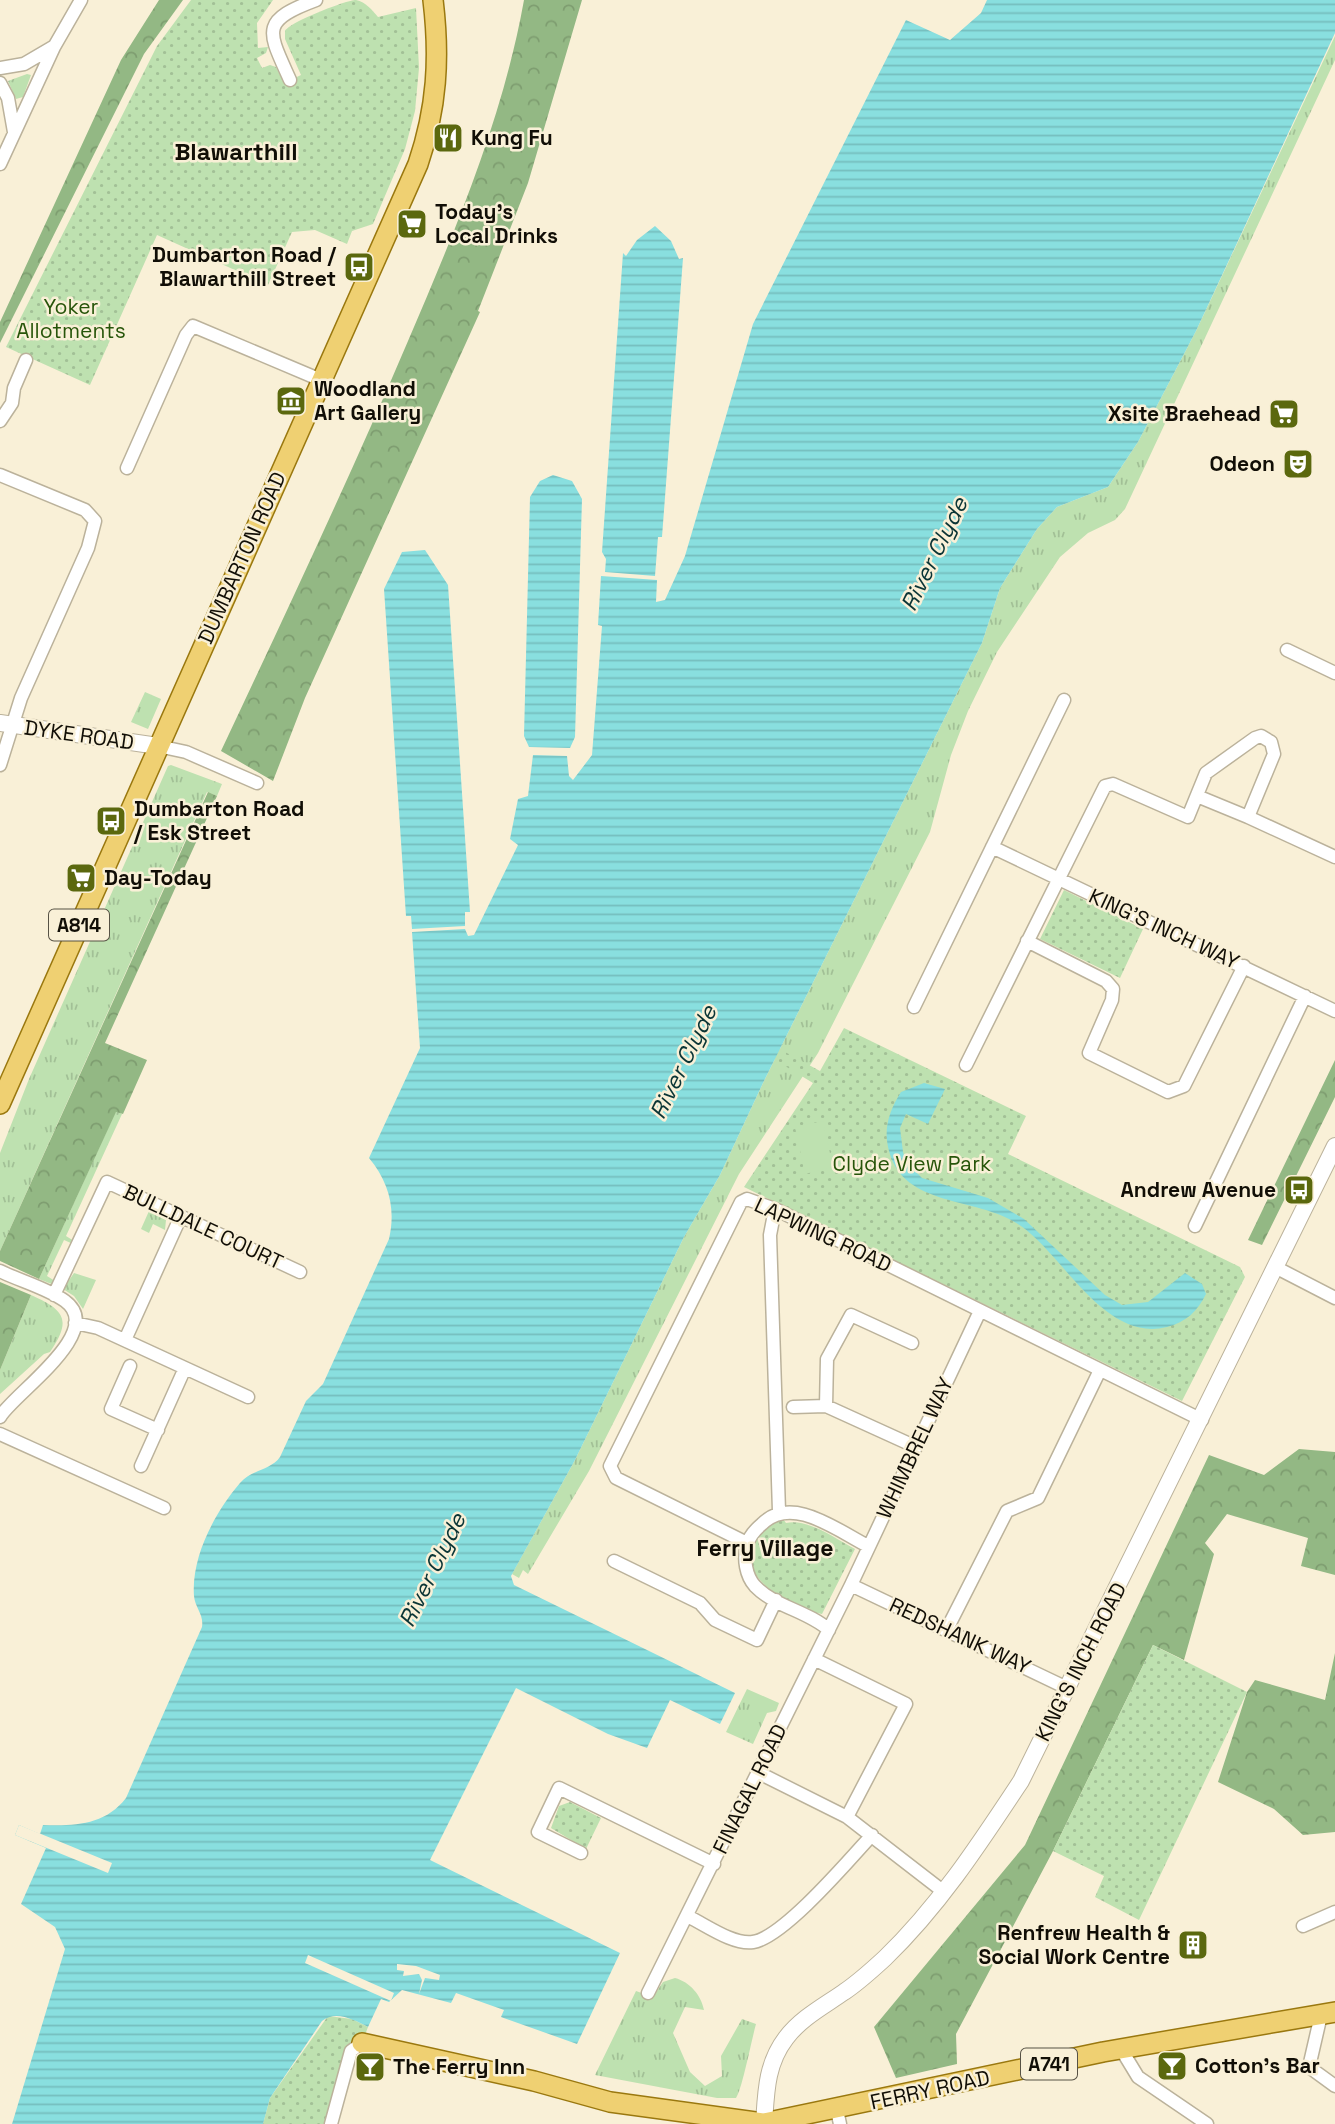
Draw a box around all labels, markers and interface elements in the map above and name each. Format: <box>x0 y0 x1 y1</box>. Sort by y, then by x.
restaurant icon: Kung Fu <box>431 121 465 155</box>
place label: Kung Fu <box>471 124 553 151</box>
district label: Blawarthill <box>174 136 298 167</box>
place label: Today's Local Drinks <box>435 198 558 249</box>
supermarket icon: Today's Local Drinks <box>395 207 429 241</box>
place label: Dumbarton Road / Blawarthill Street <box>152 241 337 292</box>
bus stop icon: Dumbarton Road / Blawarthill Street <box>342 250 376 284</box>
park label: Yoker Allotments <box>16 293 126 344</box>
place label: Woodland Art Gallery <box>314 375 421 426</box>
museum icon: Woodland Art Gallery <box>274 384 308 418</box>
supermarket icon: Xsite Braehead <box>1267 397 1301 431</box>
place label: Xsite Braehead <box>1108 400 1261 427</box>
theatre icon: Odeon <box>1281 447 1315 481</box>
place label: Odeon <box>1210 450 1275 477</box>
street label: DUMBARTON ROAD <box>191 468 292 648</box>
water label: River Clyde <box>894 491 975 616</box>
street label: DYKE ROAD <box>23 713 136 756</box>
place label: Dumbarton Road / Esk Street <box>133 795 304 846</box>
bus stop icon: Dumbarton Road / Esk Street <box>94 804 128 838</box>
supermarket icon: Day-Today <box>64 861 98 895</box>
place label: Day-Today <box>104 864 212 891</box>
street label: KING'S INCH WAY <box>1085 882 1244 975</box>
road number: A814 <box>49 909 109 940</box>
water label: River Clyde <box>643 999 724 1124</box>
park label: Clyde View Park <box>833 1150 991 1177</box>
bus stop icon: Andrew Avenue <box>1282 1173 1316 1207</box>
place label: Andrew Avenue <box>1121 1176 1276 1203</box>
street label: BULLDALE COURT <box>119 1178 287 1275</box>
street label: LAPWING ROAD <box>750 1191 896 1278</box>
street label: WHIMBREL WAY <box>870 1373 959 1523</box>
water label: River Clyde <box>392 1507 473 1632</box>
district label: Ferry Village <box>697 1533 834 1563</box>
street label: KING'S INCH ROAD <box>1029 1578 1132 1746</box>
street label: REDSHANK WAY <box>885 1591 1035 1680</box>
street label: FINAGAL ROAD <box>706 1719 793 1858</box>
place label: Renfrew Health & Social Work Centre <box>979 1919 1171 1970</box>
building icon: Renfrew Health & Social Work Centre <box>1176 1928 1210 1962</box>
road number: A741 <box>1021 2048 1077 2080</box>
bar icon: Cotton's Bar <box>1155 2049 1189 2083</box>
bar icon: The Ferry Inn <box>353 2050 387 2084</box>
place label: Cotton's Bar <box>1195 2052 1320 2079</box>
place label: The Ferry Inn <box>393 2053 525 2080</box>
street label: FERRY ROAD <box>868 2064 992 2115</box>

